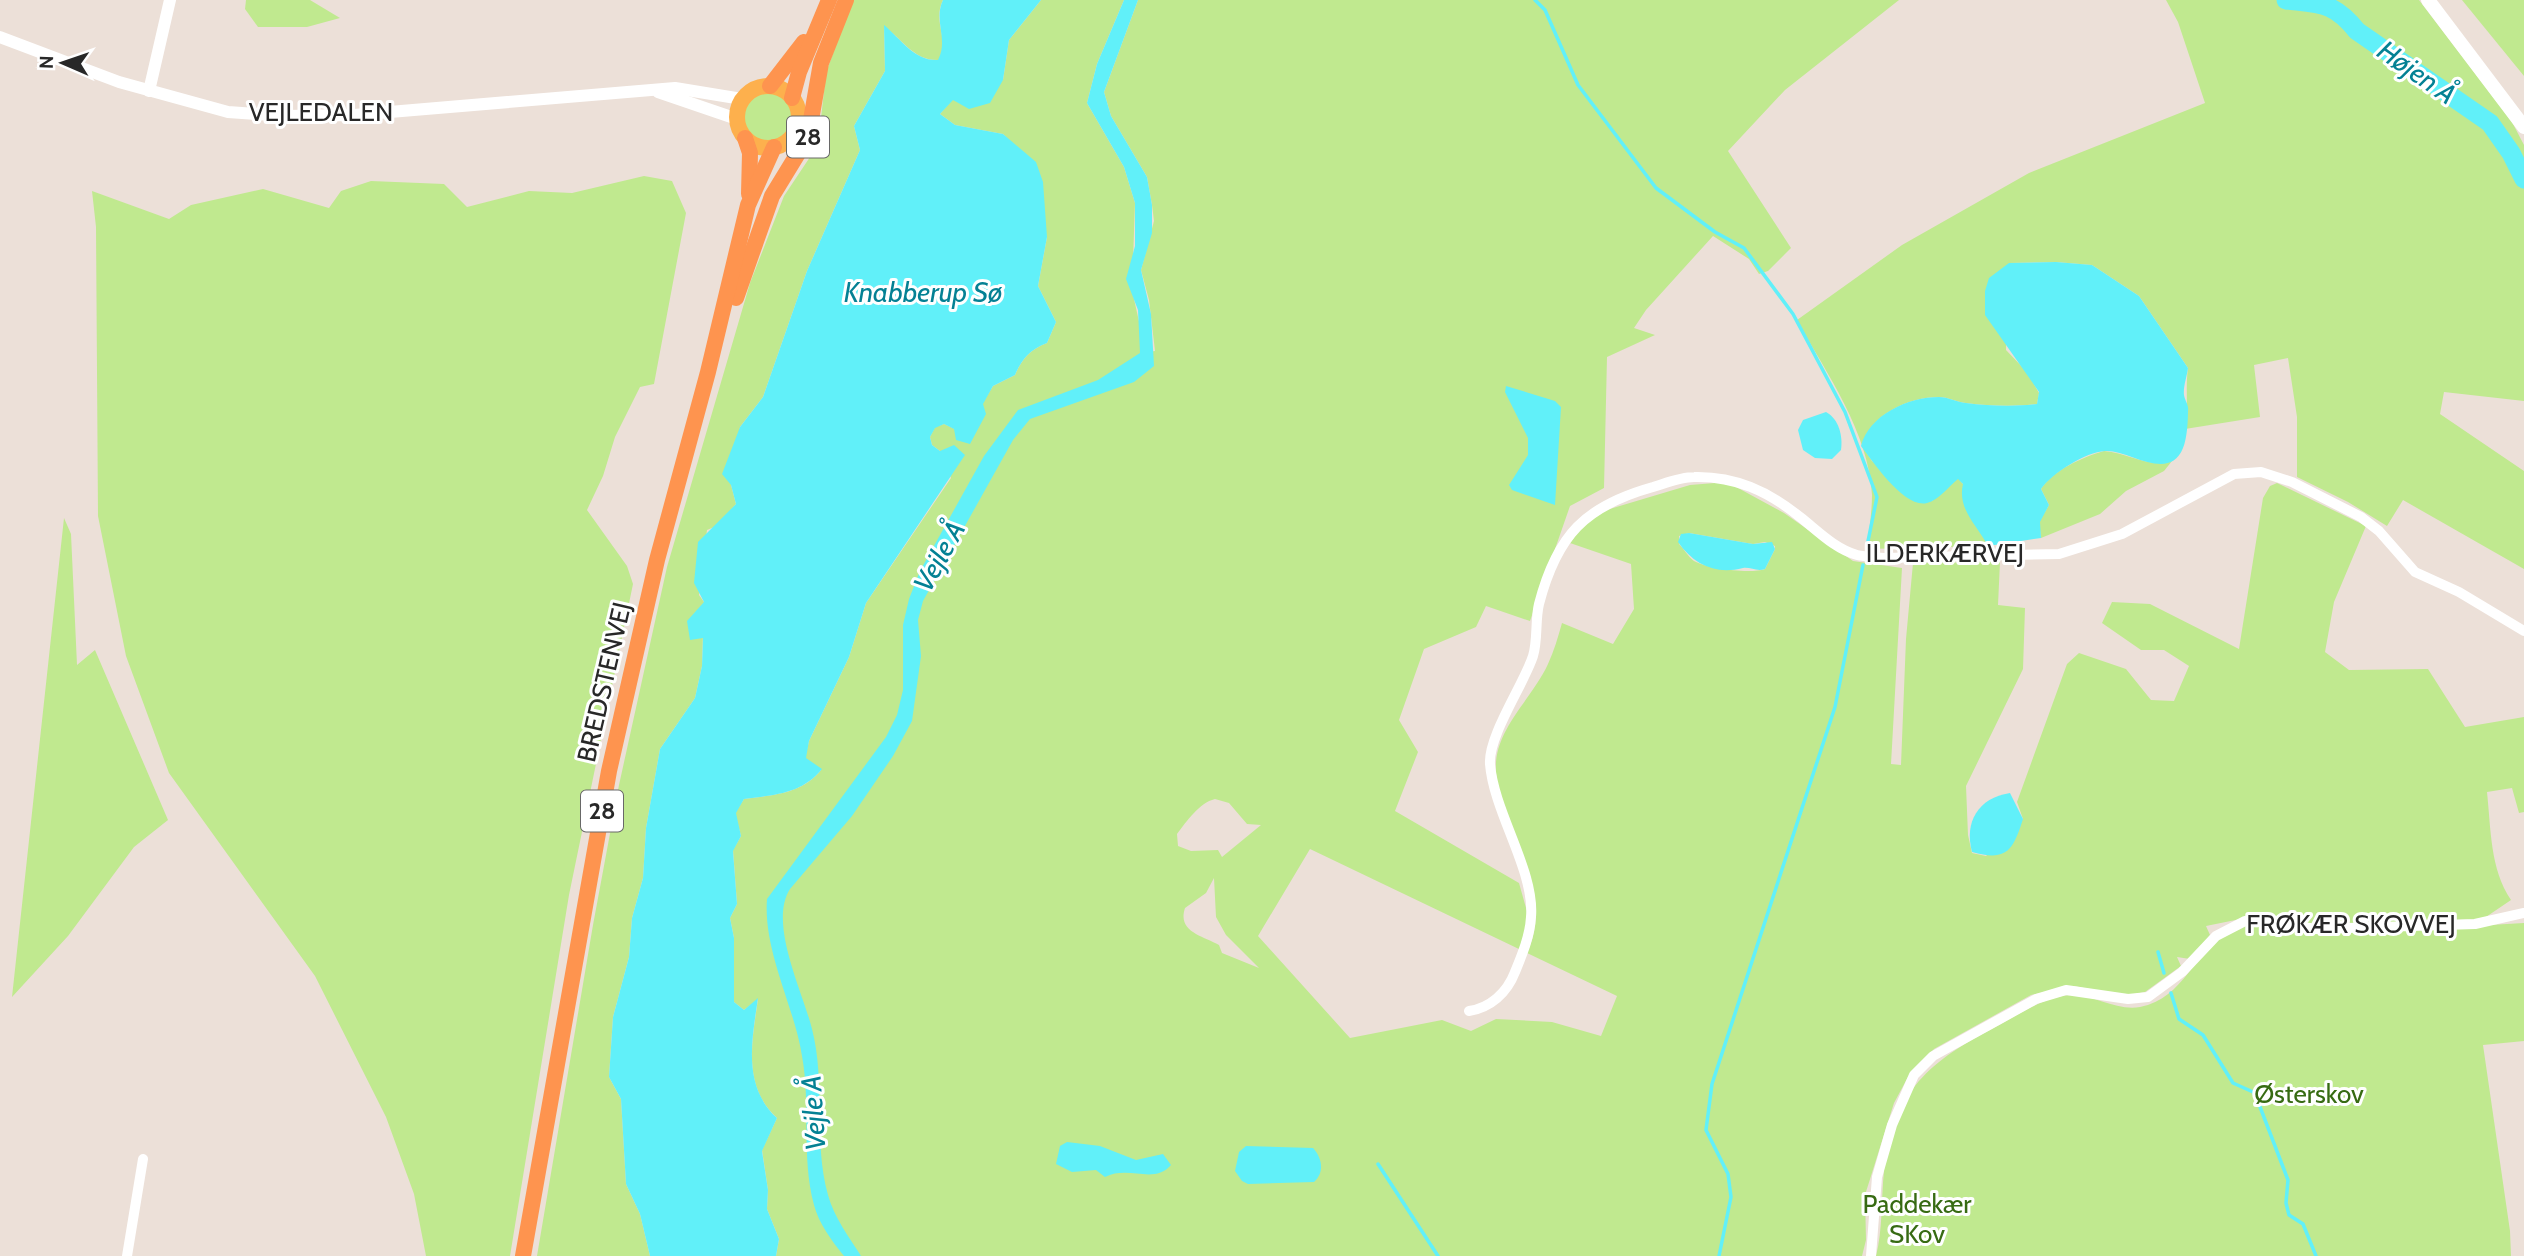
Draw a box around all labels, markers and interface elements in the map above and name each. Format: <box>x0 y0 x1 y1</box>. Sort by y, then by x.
north arrow <box>28 28 98 98</box>
water label: Højen Å <box>2371 32 2463 111</box>
text: N <box>35 55 58 70</box>
street label: VEJLEDALEN <box>249 96 393 128</box>
road number: 28 <box>787 117 829 158</box>
water label: Knabberup Sø <box>844 275 1003 309</box>
water label: Vejle Å <box>905 514 972 597</box>
street label: ILDERKÆRVEJ <box>1866 537 2024 569</box>
street label: BREDSTENVEJ <box>570 599 638 765</box>
road number: 28 <box>581 790 623 832</box>
street label: FRØKÆR SKOVVEJ <box>2246 908 2456 940</box>
water label: Vejle Å <box>792 1074 833 1152</box>
park label: Østerskov <box>2254 1078 2364 1110</box>
park label: Paddekær SKov <box>1862 1188 1972 1250</box>

